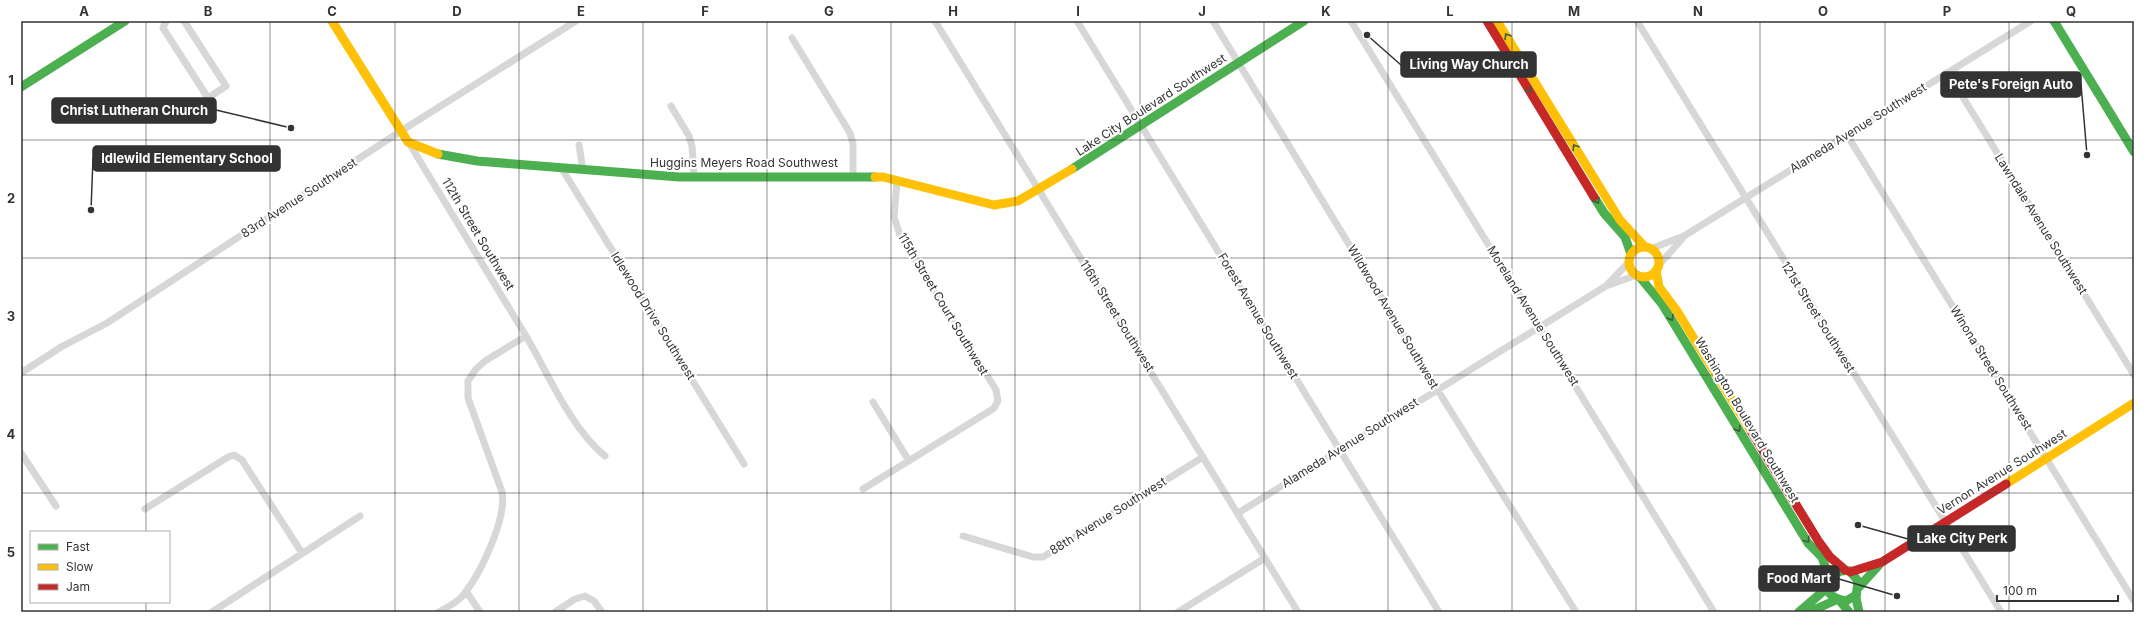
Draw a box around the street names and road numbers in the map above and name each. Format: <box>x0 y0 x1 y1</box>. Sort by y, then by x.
street label: Lake City Boulevard Southwest <box>1073 50 1229 159</box>
street label: Alameda Avenue Southwest <box>1787 79 1929 176</box>
street label: Lawndale Avenue Southwest <box>1992 151 2091 297</box>
street label: 83rd Avenue Southwest <box>238 154 360 241</box>
street label: Huggins Meyers Road Southwest <box>650 155 838 170</box>
street label: 112th Street Southwest <box>439 175 518 293</box>
street label: 115th Street Court Southwest <box>895 230 992 378</box>
street label: Wildwood Avenue Southwest <box>1344 242 1442 391</box>
street label: Moreland Avenue Southwest <box>1484 243 1583 389</box>
street label: Idlewood Drive Southwest <box>608 249 699 383</box>
street label: Forest Avenue Southwest <box>1215 250 1302 381</box>
street label: 116th Street Southwest <box>1077 257 1158 374</box>
street label: 121st Street Southwest <box>1778 259 1859 375</box>
street label: Winona Street Southwest <box>1947 303 2036 433</box>
street label: Washington Boulevard Southwest <box>1692 334 1803 505</box>
street label: Alameda Avenue Southwest <box>1279 394 1421 491</box>
street label: Vernon Avenue Southwest <box>1934 426 2069 518</box>
street label: 88th Avenue Southwest <box>1047 474 1169 558</box>

